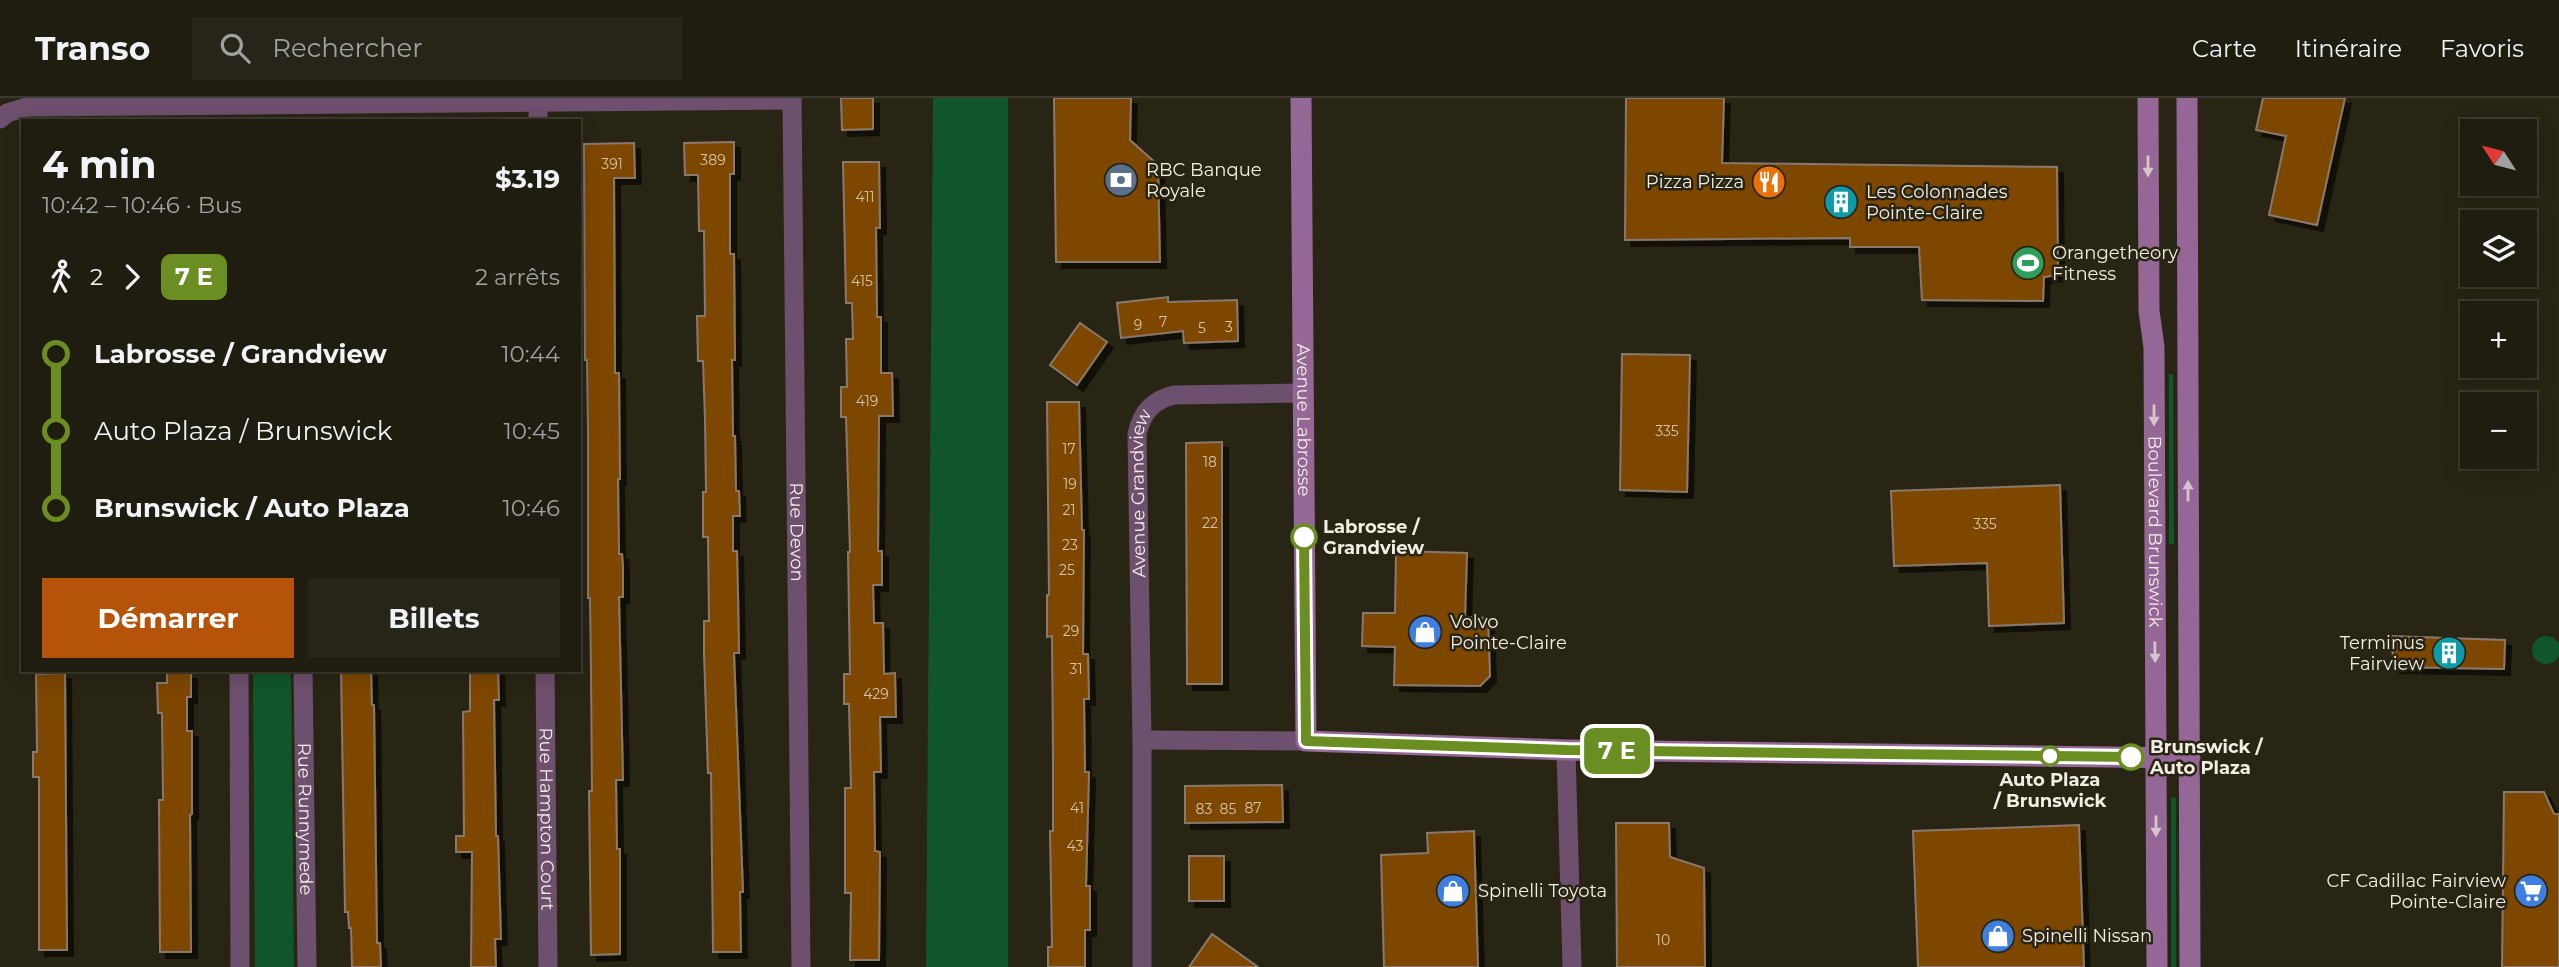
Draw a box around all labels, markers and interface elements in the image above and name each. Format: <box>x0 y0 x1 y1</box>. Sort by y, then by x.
search box <box>192 17 682 80</box>
text: Transo <box>35 28 150 68</box>
icon: search <box>216 29 254 67</box>
text: Rechercher <box>272 32 423 64</box>
text: Carte <box>2192 34 2257 63</box>
text: Itinéraire <box>2295 34 2402 63</box>
text: Favoris <box>2440 34 2524 63</box>
north arrow <box>2460 119 2538 196</box>
map controls <box>2460 119 2537 469</box>
text: 4 min <box>42 141 157 188</box>
house number: 389 <box>700 151 726 169</box>
house number: 391 <box>601 155 623 173</box>
one-way arrow <box>2142 155 2154 177</box>
place label: RBC Banque Royale <box>1146 159 1262 202</box>
bank icon: RBC Banque Royale <box>1102 161 1140 199</box>
text: $3.19 <box>495 163 560 195</box>
restaurant icon: Pizza Pizza <box>1750 163 1788 201</box>
place label: Pizza Pizza <box>1646 171 1744 193</box>
place label: Les Colonnades Pointe-Claire <box>1866 181 2008 224</box>
building icon: Les Colonnades Pointe-Claire <box>1822 183 1860 221</box>
house number: 411 <box>855 188 875 206</box>
text: 10:42 – 10:46 · Bus <box>42 191 242 219</box>
button: layers <box>2460 210 2537 287</box>
place label: Orangetheory Fitness <box>2052 242 2178 285</box>
sports icon: Orangetheory Fitness <box>2009 244 2047 282</box>
icon: walk <box>42 258 80 296</box>
icon: forward <box>113 258 151 296</box>
text: 7 E <box>175 262 213 291</box>
text: 2 <box>90 263 103 291</box>
text: 2 arrêts <box>475 263 560 291</box>
house number: 415 <box>851 272 873 290</box>
button: + <box>2460 301 2537 378</box>
house number: 7 <box>1159 313 1167 331</box>
house number: 9 <box>1134 316 1142 334</box>
house number: 3 <box>1225 318 1233 336</box>
house number: 5 <box>1198 319 1206 337</box>
text: Labrosse / Grandview <box>94 338 387 370</box>
text: 10:44 <box>501 340 560 368</box>
street label: Avenue Labrosse <box>1292 343 1315 497</box>
house number: 419 <box>856 392 878 410</box>
button: − <box>2460 392 2537 469</box>
one-way arrow <box>2148 404 2160 426</box>
street label: Avenue Grandview <box>1126 405 1156 578</box>
text: Auto Plaza / Brunswick <box>94 415 392 447</box>
text: 10:45 <box>503 417 560 445</box>
house number: 335 <box>1655 422 1679 440</box>
street label: Boulevard Brunswick <box>2143 436 2166 628</box>
house number: 17 <box>1062 440 1076 458</box>
house number: 18 <box>1203 453 1217 471</box>
house number: 19 <box>1063 475 1077 493</box>
one-way arrow <box>2182 480 2194 502</box>
street label: Rue Devon <box>785 482 808 582</box>
text: Brunswick / Auto Plaza <box>94 492 410 524</box>
text: 10:46 <box>502 494 560 522</box>
house number: 21 <box>1062 501 1076 519</box>
house number: 22 <box>1202 514 1218 532</box>
house number: 335 <box>1973 515 1997 533</box>
place label: Labrosse / Grandview <box>1323 516 1424 559</box>
marker: Labrosse / Grandview <box>1291 524 1317 550</box>
house number: 23 <box>1062 536 1078 554</box>
house number: 25 <box>1059 561 1075 579</box>
button: Démarrer <box>42 578 294 658</box>
button: Billets <box>308 578 560 658</box>
place label: Volvo Pointe-Claire <box>1450 611 1567 654</box>
shop icon: Volvo Pointe-Claire <box>1406 613 1444 651</box>
house number: 29 <box>1063 622 1079 640</box>
place label: Terminus Fairview <box>2340 632 2424 675</box>
building icon: Terminus Fairview <box>2430 634 2468 672</box>
one-way arrow <box>2149 641 2161 663</box>
house number: 31 <box>1070 660 1082 678</box>
house number: 429 <box>863 685 889 703</box>
street label: Rue Hampton Court <box>535 727 558 911</box>
line badge: 7 E <box>1577 728 1657 774</box>
text: 7 E <box>1598 736 1636 765</box>
place label: Brunswick / Auto Plaza <box>2149 736 2263 779</box>
street label: Rue Runnymede <box>293 743 317 896</box>
marker: Brunswick / Auto Plaza <box>2118 744 2144 770</box>
marker: Auto Plaza / Brunswick <box>2040 746 2060 766</box>
place label: Auto Plaza / Brunswick <box>1993 769 2106 812</box>
house number: 41 <box>1070 799 1084 817</box>
house number: 87 <box>1244 799 1262 817</box>
house number: 83 <box>1196 800 1213 818</box>
house number: 85 <box>1220 800 1237 818</box>
one-way arrow <box>2150 815 2162 837</box>
house number: 43 <box>1067 837 1084 855</box>
place label: CF Cadillac Fairview Pointe-Claire <box>2327 870 2506 913</box>
shop icon: Spinelli Toyota <box>1434 872 1472 910</box>
supermarket icon: CF Cadillac Fairview Pointe-Claire <box>2512 872 2550 910</box>
place label: Spinelli Toyota <box>1478 880 1607 902</box>
shop icon: Spinelli Nissan <box>1979 917 2017 955</box>
place label: Spinelli Nissan <box>2022 925 2152 947</box>
house number: 10 <box>1656 931 1670 949</box>

